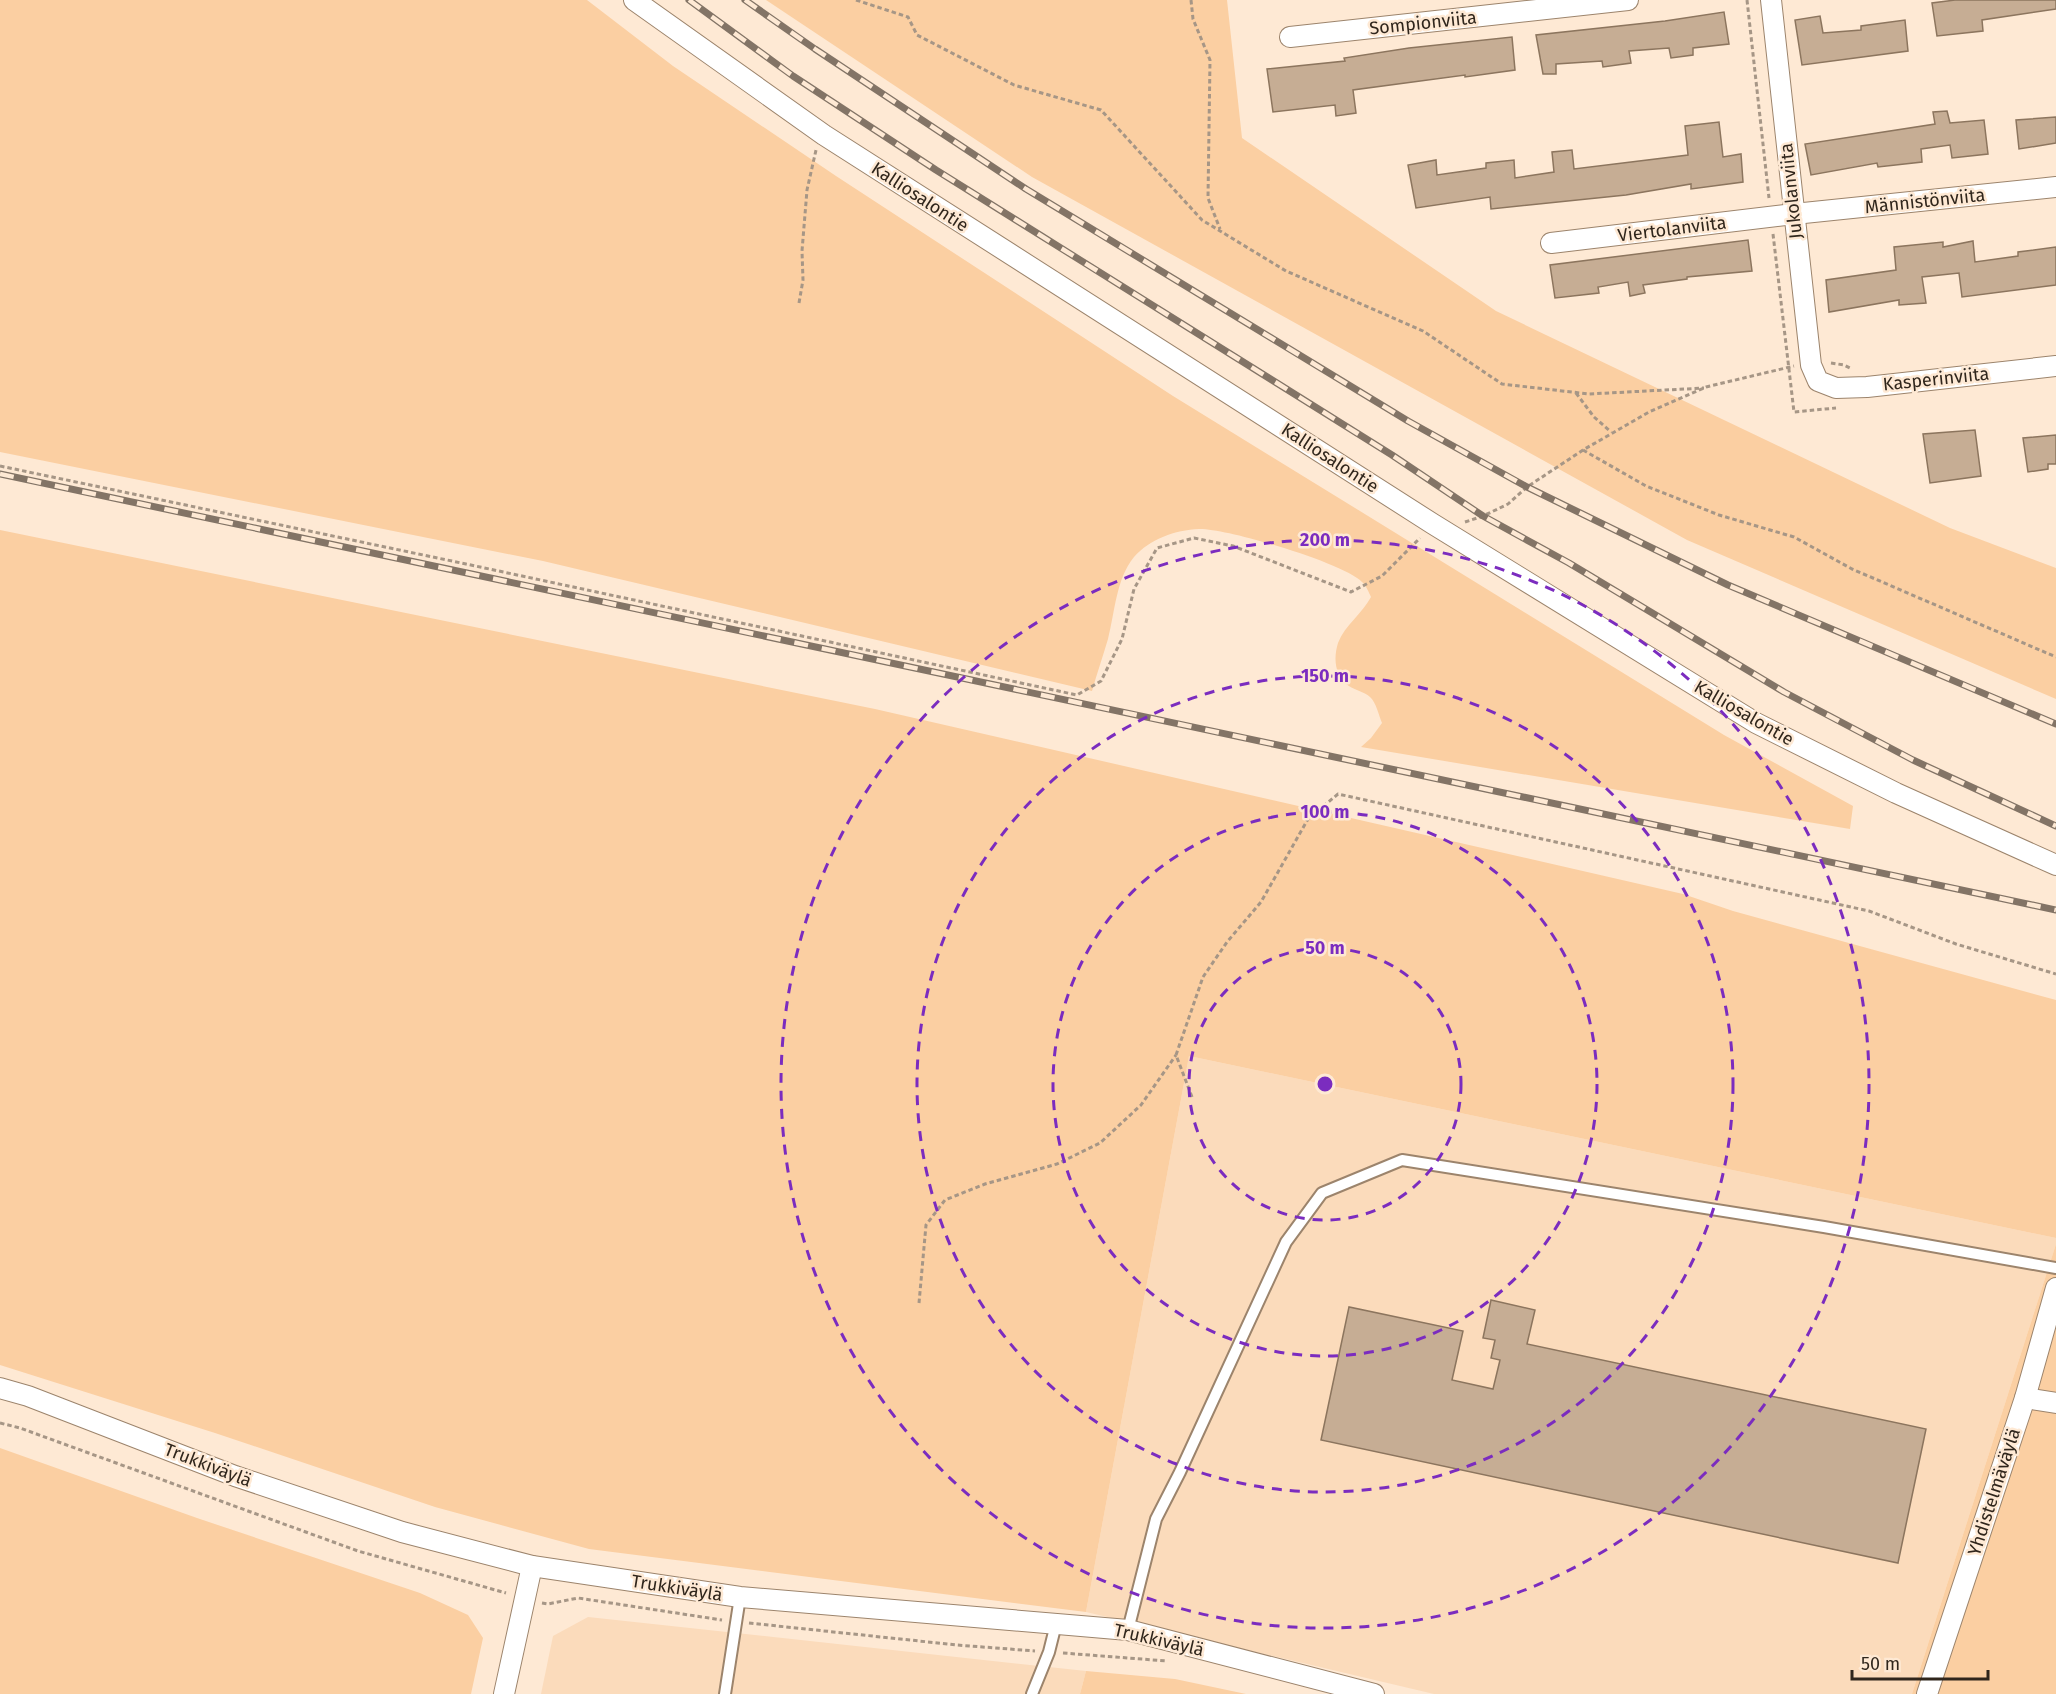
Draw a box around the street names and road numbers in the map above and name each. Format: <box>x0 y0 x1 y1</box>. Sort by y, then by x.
street label: Sompionviita <box>1368 6 1478 40</box>
street label: Jukolanviita <box>1775 142 1807 240</box>
street label: Kalliosalontie <box>867 157 973 237</box>
street label: Männistönviita <box>1864 184 1986 218</box>
street label: Viertolanviita <box>1616 211 1728 247</box>
street label: Kasperinviita <box>1882 362 1990 396</box>
street label: Kalliosalontie <box>1277 418 1383 498</box>
street label: Kalliosalontie <box>1690 676 1798 750</box>
street label: Yhdistelmäväylä <box>1963 1425 2025 1559</box>
street label: Trukkiväylä <box>161 1438 255 1492</box>
street label: Trukkiväylä <box>630 1570 724 1606</box>
street label: Trukkiväylä <box>1112 1619 1206 1661</box>

